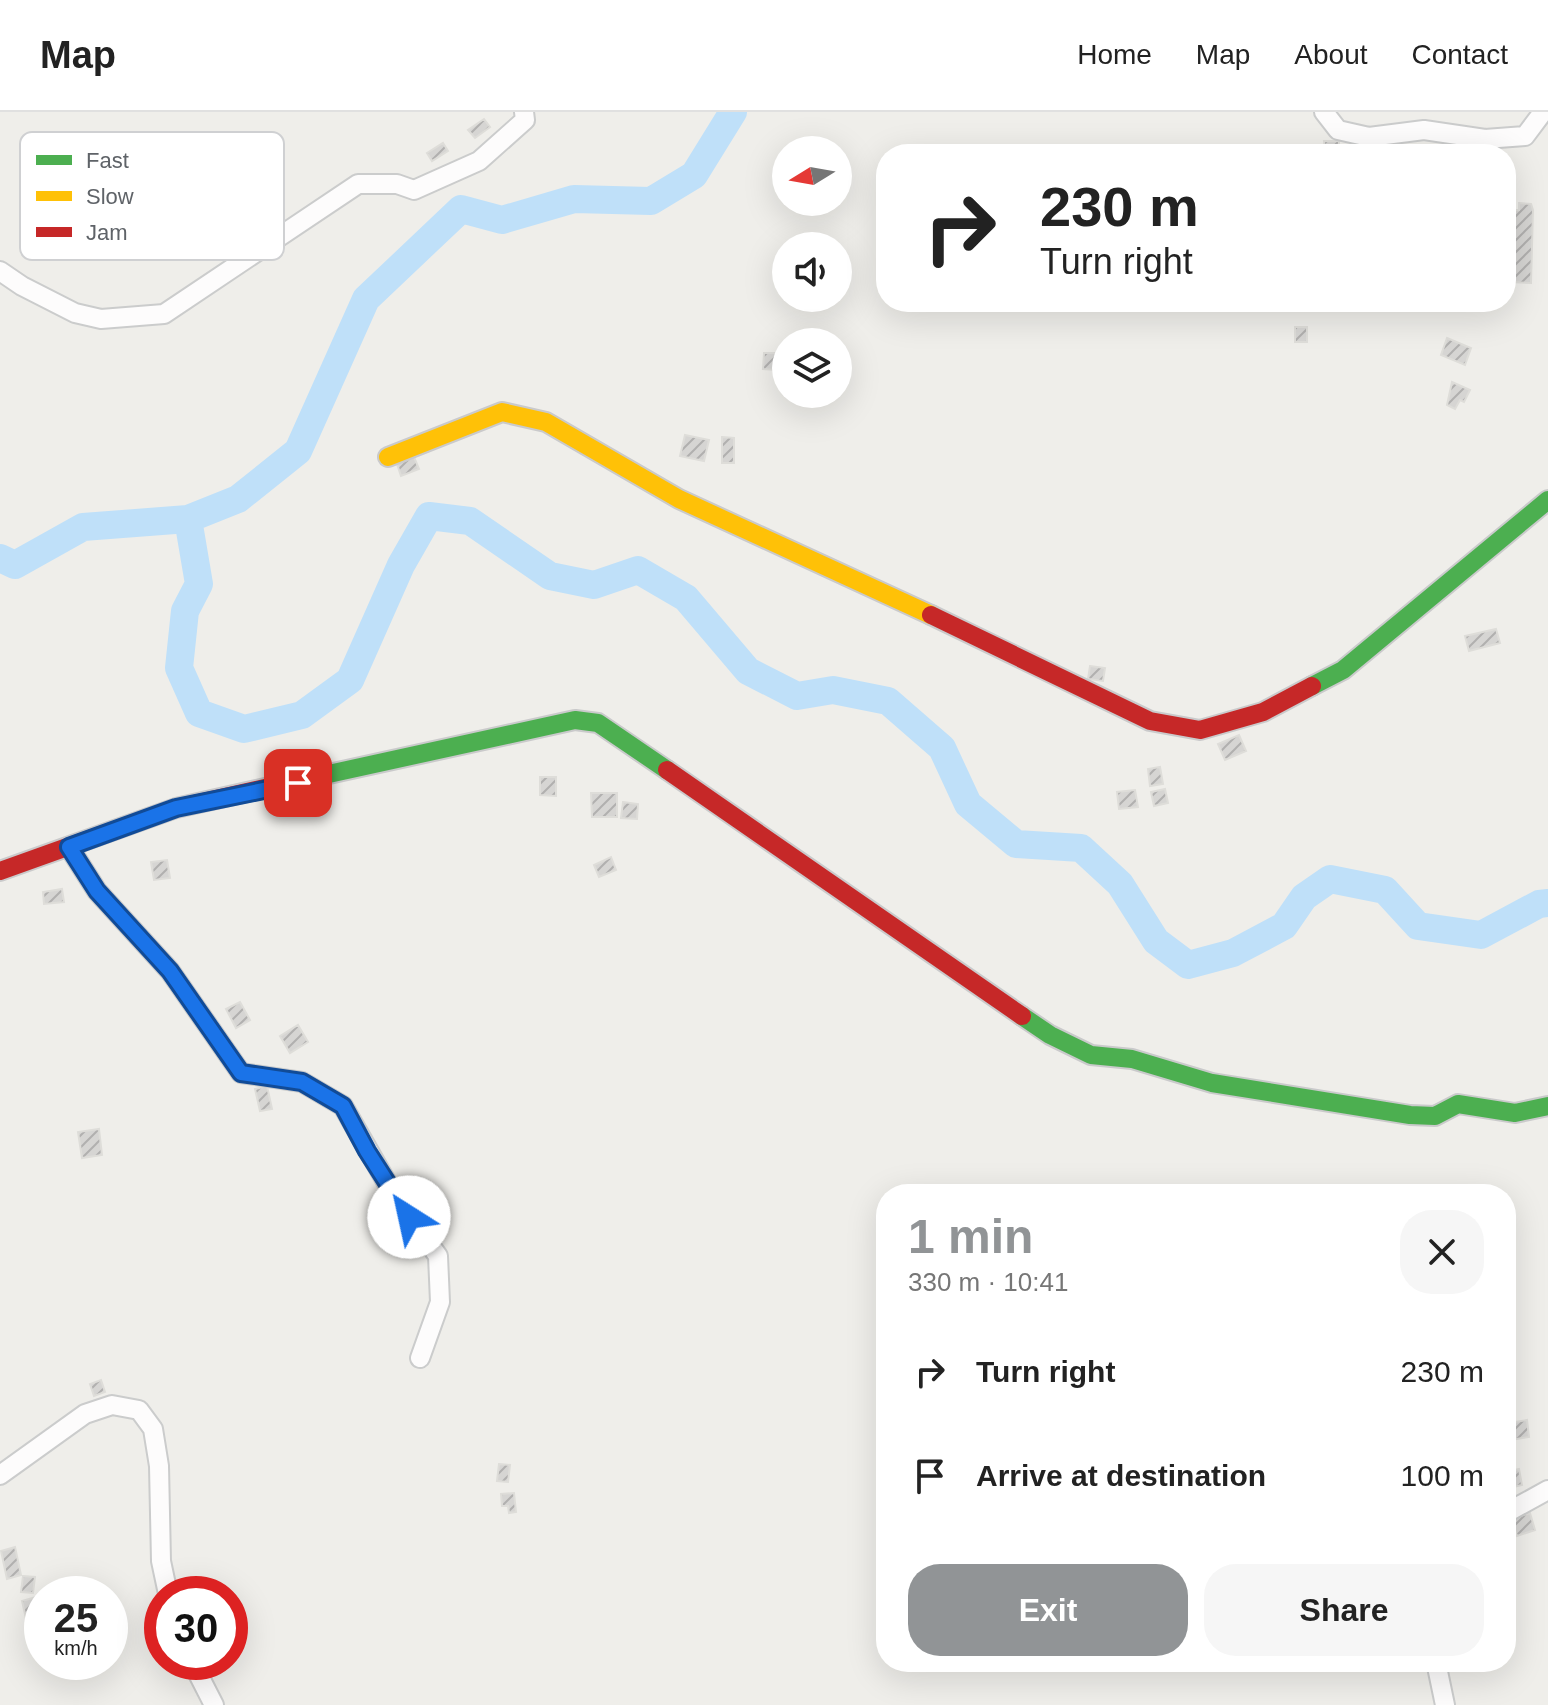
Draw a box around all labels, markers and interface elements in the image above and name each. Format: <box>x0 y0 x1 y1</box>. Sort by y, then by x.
text: Map <box>40 34 116 76</box>
text: Home <box>1077 39 1152 70</box>
text: Map <box>1196 39 1250 70</box>
text: About <box>1294 39 1368 70</box>
text: Contact <box>1412 39 1508 70</box>
legend <box>20 132 284 260</box>
north arrow <box>772 136 852 216</box>
map controls <box>772 136 852 408</box>
text: Fast <box>86 148 129 173</box>
text: 230 m <box>1040 175 1199 238</box>
icon: right <box>908 176 1012 280</box>
text: Slow <box>86 184 134 209</box>
text: Jam <box>86 220 128 245</box>
button: sound <box>772 232 852 312</box>
text: Turn right <box>1040 241 1193 282</box>
button: layers <box>772 328 852 408</box>
pin <box>264 749 332 817</box>
icon: arrive <box>276 761 320 805</box>
position arrow <box>367 1175 451 1259</box>
text: 1 min <box>908 1210 1033 1263</box>
button: close <box>1400 1210 1484 1294</box>
text: 330 m · 10:41 <box>908 1267 1068 1297</box>
icon: right <box>908 1350 952 1394</box>
text: Turn right <box>976 1355 1115 1388</box>
text: 230 m <box>1401 1355 1484 1388</box>
icon: arrive <box>908 1454 952 1498</box>
text: Arrive at destination <box>976 1459 1266 1492</box>
text: 100 m <box>1401 1459 1484 1492</box>
button: Exit <box>908 1564 1188 1656</box>
button: Share <box>1204 1564 1484 1656</box>
speed limit sign: 30 <box>144 1576 248 1680</box>
text: 25 <box>54 1596 98 1640</box>
text: km/h <box>54 1637 98 1659</box>

